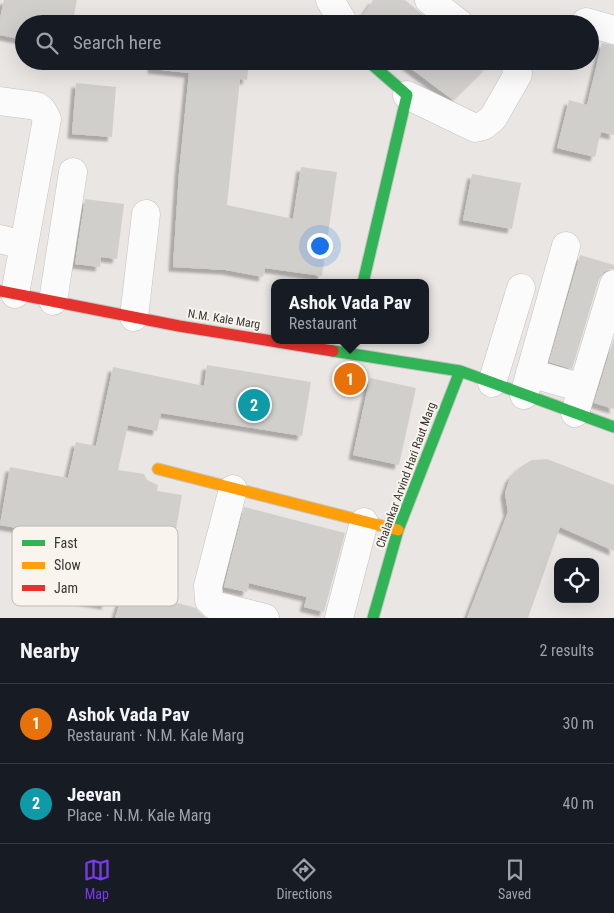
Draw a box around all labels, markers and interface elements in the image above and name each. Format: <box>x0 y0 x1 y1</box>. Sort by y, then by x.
search box <box>15 15 599 70</box>
icon: search <box>33 29 61 57</box>
text: Search here <box>73 31 161 54</box>
your location <box>307 233 333 259</box>
popup <box>271 279 429 344</box>
text: Ashok Vada Pav <box>289 291 411 314</box>
street label: N.M. Kale Marg <box>187 306 261 332</box>
text: Restaurant <box>289 314 357 333</box>
pin: 1 <box>334 360 366 398</box>
pin: 2 <box>238 386 270 424</box>
street label: Chalankar Arvind Hari Raut Marg <box>373 400 439 550</box>
legend <box>12 526 178 606</box>
text: Fast <box>54 535 78 551</box>
text: Slow <box>54 557 81 573</box>
map controls <box>554 558 599 603</box>
button: locate <box>554 558 599 603</box>
text: Jam <box>54 580 78 596</box>
text: Nearby <box>20 639 79 663</box>
text: 2 results <box>539 641 594 660</box>
text: Ashok Vada Pav <box>67 703 190 726</box>
text: 1 <box>32 714 40 733</box>
text: 30 m <box>562 714 594 733</box>
text: Restaurant · N.M. Kale Marg <box>67 726 244 745</box>
text: Jeevan <box>67 783 121 806</box>
text: 2 <box>32 794 40 813</box>
text: 40 m <box>562 794 594 813</box>
text: Place · N.M. Kale Marg <box>67 806 211 825</box>
tab: Map <box>83 856 111 902</box>
tab: Directions <box>276 856 332 902</box>
tab: Saved <box>498 856 531 902</box>

